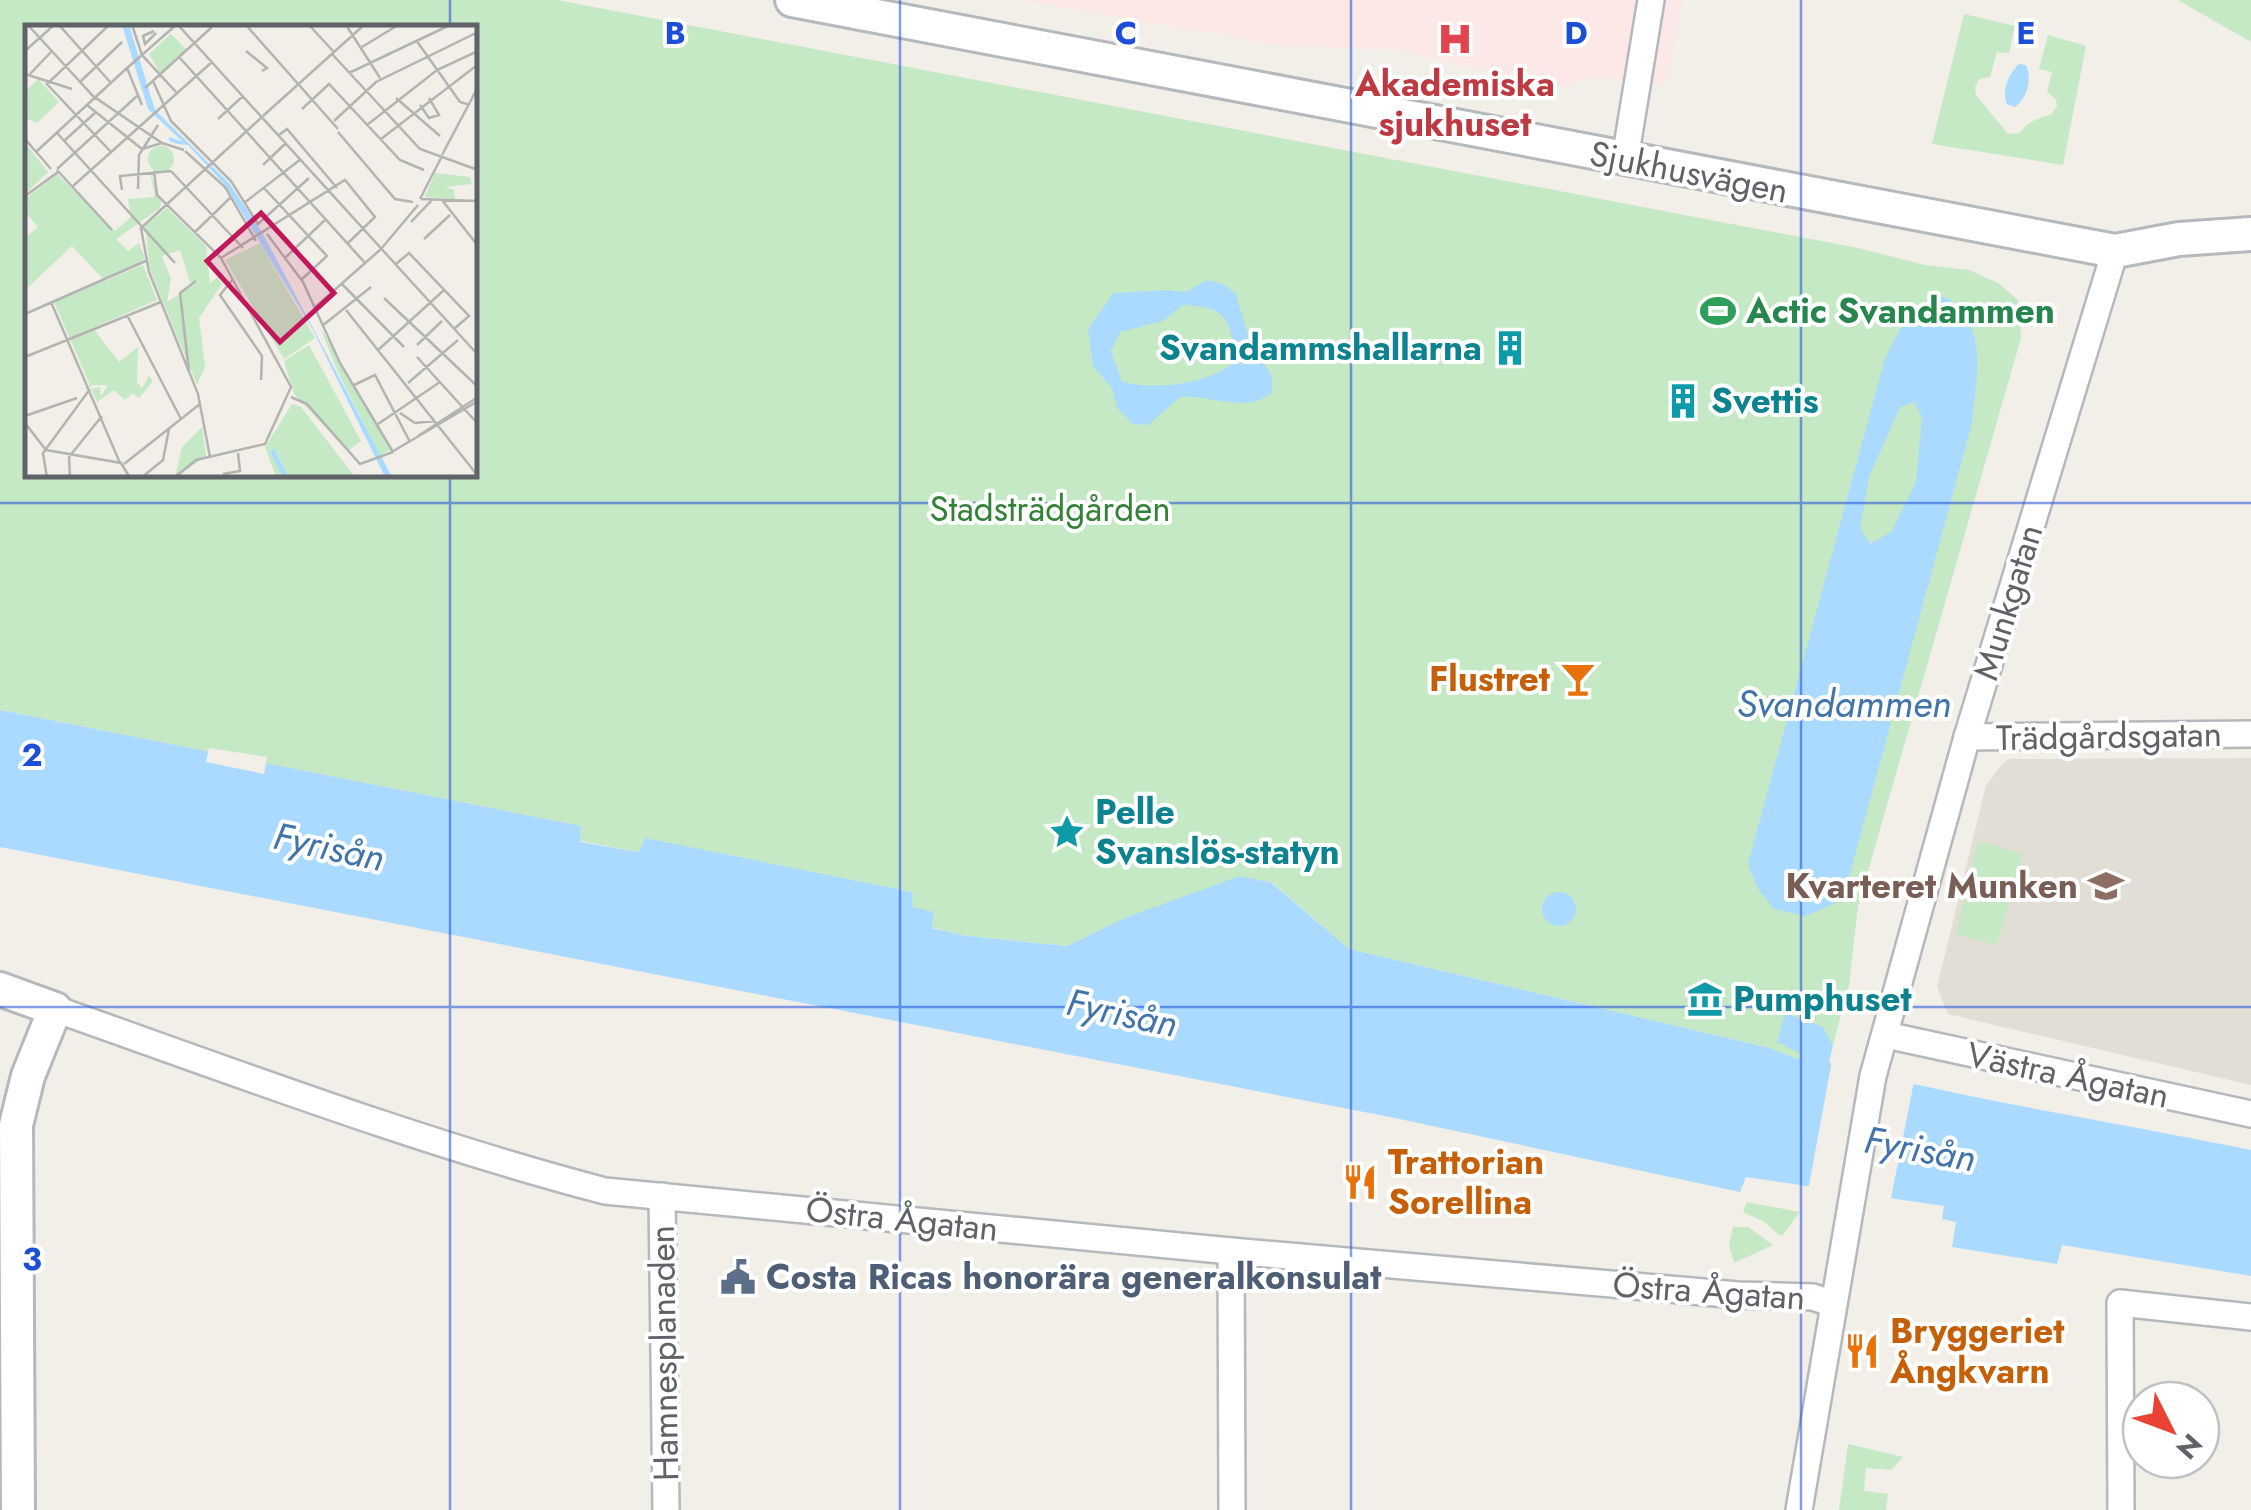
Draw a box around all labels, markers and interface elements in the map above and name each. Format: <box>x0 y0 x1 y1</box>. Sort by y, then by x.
text: B <box>664 10 686 56</box>
text: C <box>1115 10 1137 56</box>
text: D <box>1564 10 1588 56</box>
text: E <box>2016 10 2036 56</box>
hospital icon: Akademiska sjukhuset <box>1436 20 1474 58</box>
inset map <box>25 25 478 478</box>
place label: Akademiska sjukhuset <box>1354 59 1555 149</box>
street label: Sjukhusvägen <box>1586 128 1792 216</box>
place label: Actic Svandammen <box>1745 286 2055 336</box>
sports icon: Actic Svandammen <box>1699 292 1737 330</box>
place label: Svandammshallarna <box>1159 323 1482 373</box>
building icon: Svandammshallarna <box>1491 329 1529 367</box>
place label: Svettis <box>1711 376 1819 426</box>
building icon: Svettis <box>1664 382 1702 420</box>
park label: Stadsträdgården <box>929 484 1171 534</box>
street label: Munkgatan <box>1961 518 2055 686</box>
place label: Flustret <box>1429 654 1550 704</box>
bar icon: Flustret <box>1559 660 1597 698</box>
water label: Svandammen <box>1737 676 1951 731</box>
street label: Trädgårdsgatan <box>1996 709 2222 763</box>
text: 2 <box>22 732 43 778</box>
place label: Pelle Svanslös-statyn <box>1095 787 1340 877</box>
water label: Fyrisån <box>269 808 390 885</box>
place icon: Pelle Svanslös-statyn <box>1048 813 1086 851</box>
place label: Kvarteret Munken <box>1786 861 2078 911</box>
school or university icon: Kvarteret Munken <box>2087 867 2125 905</box>
water label: Fyrisån <box>1062 974 1183 1051</box>
place label: Pumphuset <box>1733 974 1912 1024</box>
museum icon: Pumphuset <box>1686 980 1724 1018</box>
street label: Västra Ågatan <box>1962 1029 2174 1121</box>
water label: Fyrisån <box>1860 1112 1980 1185</box>
place label: Trattorian Sorellina <box>1388 1137 1544 1227</box>
restaurant icon: Trattorian Sorellina <box>1341 1163 1379 1201</box>
street label: Östra Ågatan <box>803 1184 1001 1254</box>
street label: Hamnesplanaden <box>637 1225 691 1481</box>
text: 3 <box>22 1236 42 1282</box>
place label: Costa Ricas honorära generalkonsulat <box>766 1252 1381 1302</box>
public building icon: Costa Ricas honorära generalkonsulat <box>719 1258 757 1296</box>
street label: Östra Ågatan <box>1611 1259 1807 1323</box>
place label: Bryggeriet Ångkvarn <box>1889 1306 2064 1396</box>
restaurant icon: Bryggeriet Ångkvarn <box>1843 1332 1881 1370</box>
north arrow <box>2121 1380 2221 1480</box>
text: N <box>2167 1424 2212 1468</box>

